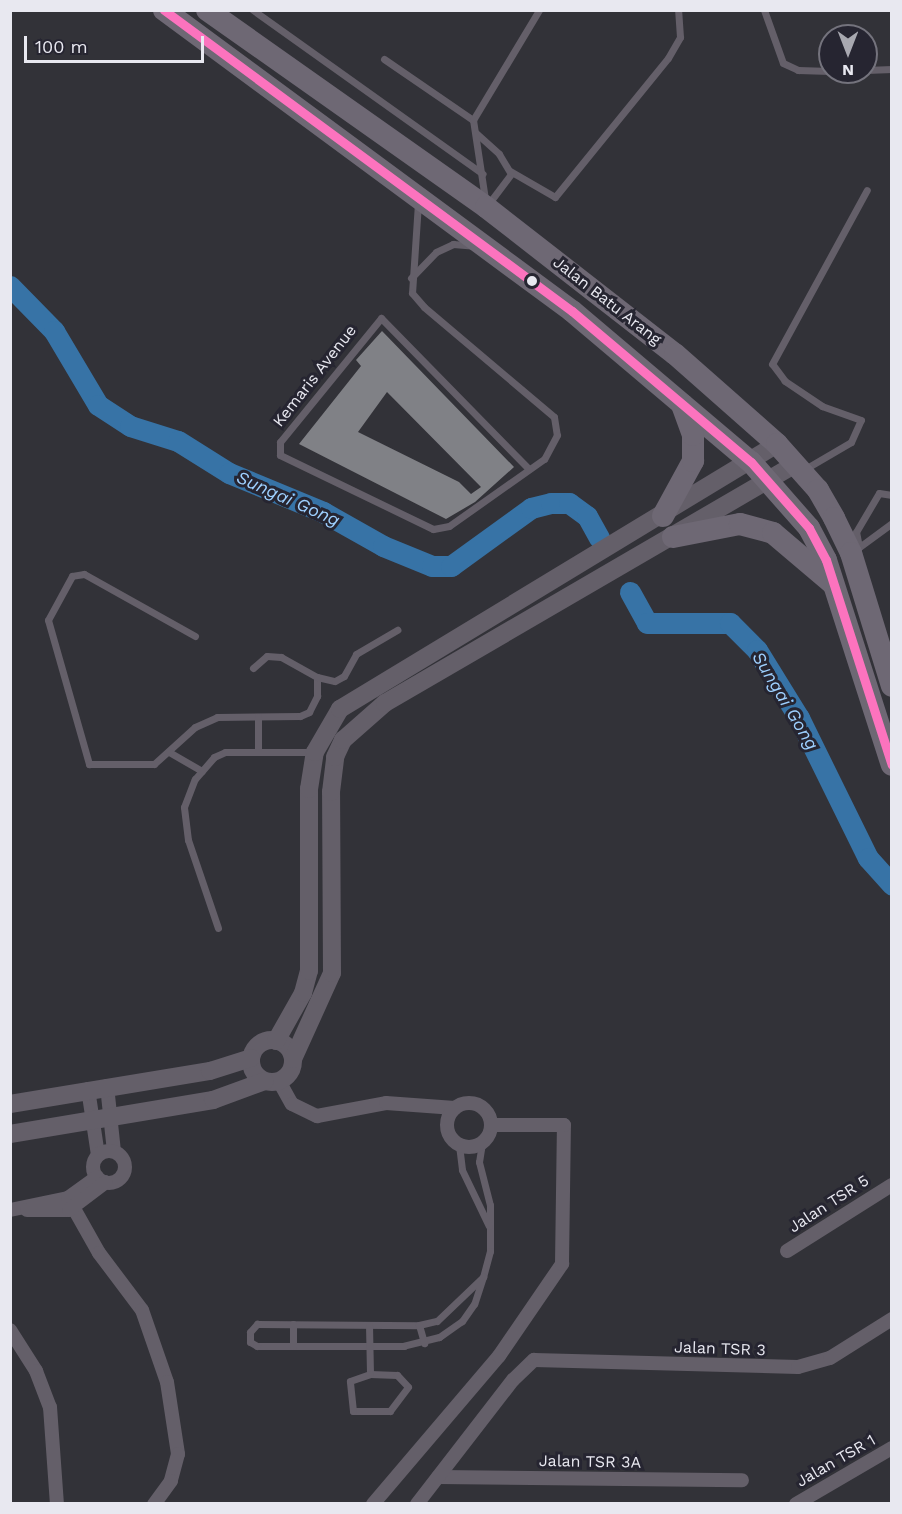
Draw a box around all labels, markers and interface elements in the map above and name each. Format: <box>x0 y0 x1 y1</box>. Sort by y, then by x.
scale bar <box>27 24 207 62</box>
north arrow <box>818 24 878 84</box>
text: 100 m <box>35 36 88 57</box>
text: N <box>842 61 854 80</box>
street label: Jalan Batu Arang <box>549 253 665 349</box>
unlabelled marker <box>526 275 538 287</box>
street label: Kemaris Avenue <box>269 321 361 431</box>
water label: Sungai Gong <box>233 467 343 531</box>
water label: Sungai Gong <box>747 648 823 754</box>
street label: Jalan TSR 5 <box>785 1171 873 1237</box>
street label: Jalan TSR 3 <box>674 1338 766 1360</box>
street label: Jalan TSR 1 <box>793 1430 879 1492</box>
street label: Jalan TSR 3A <box>539 1452 641 1472</box>

